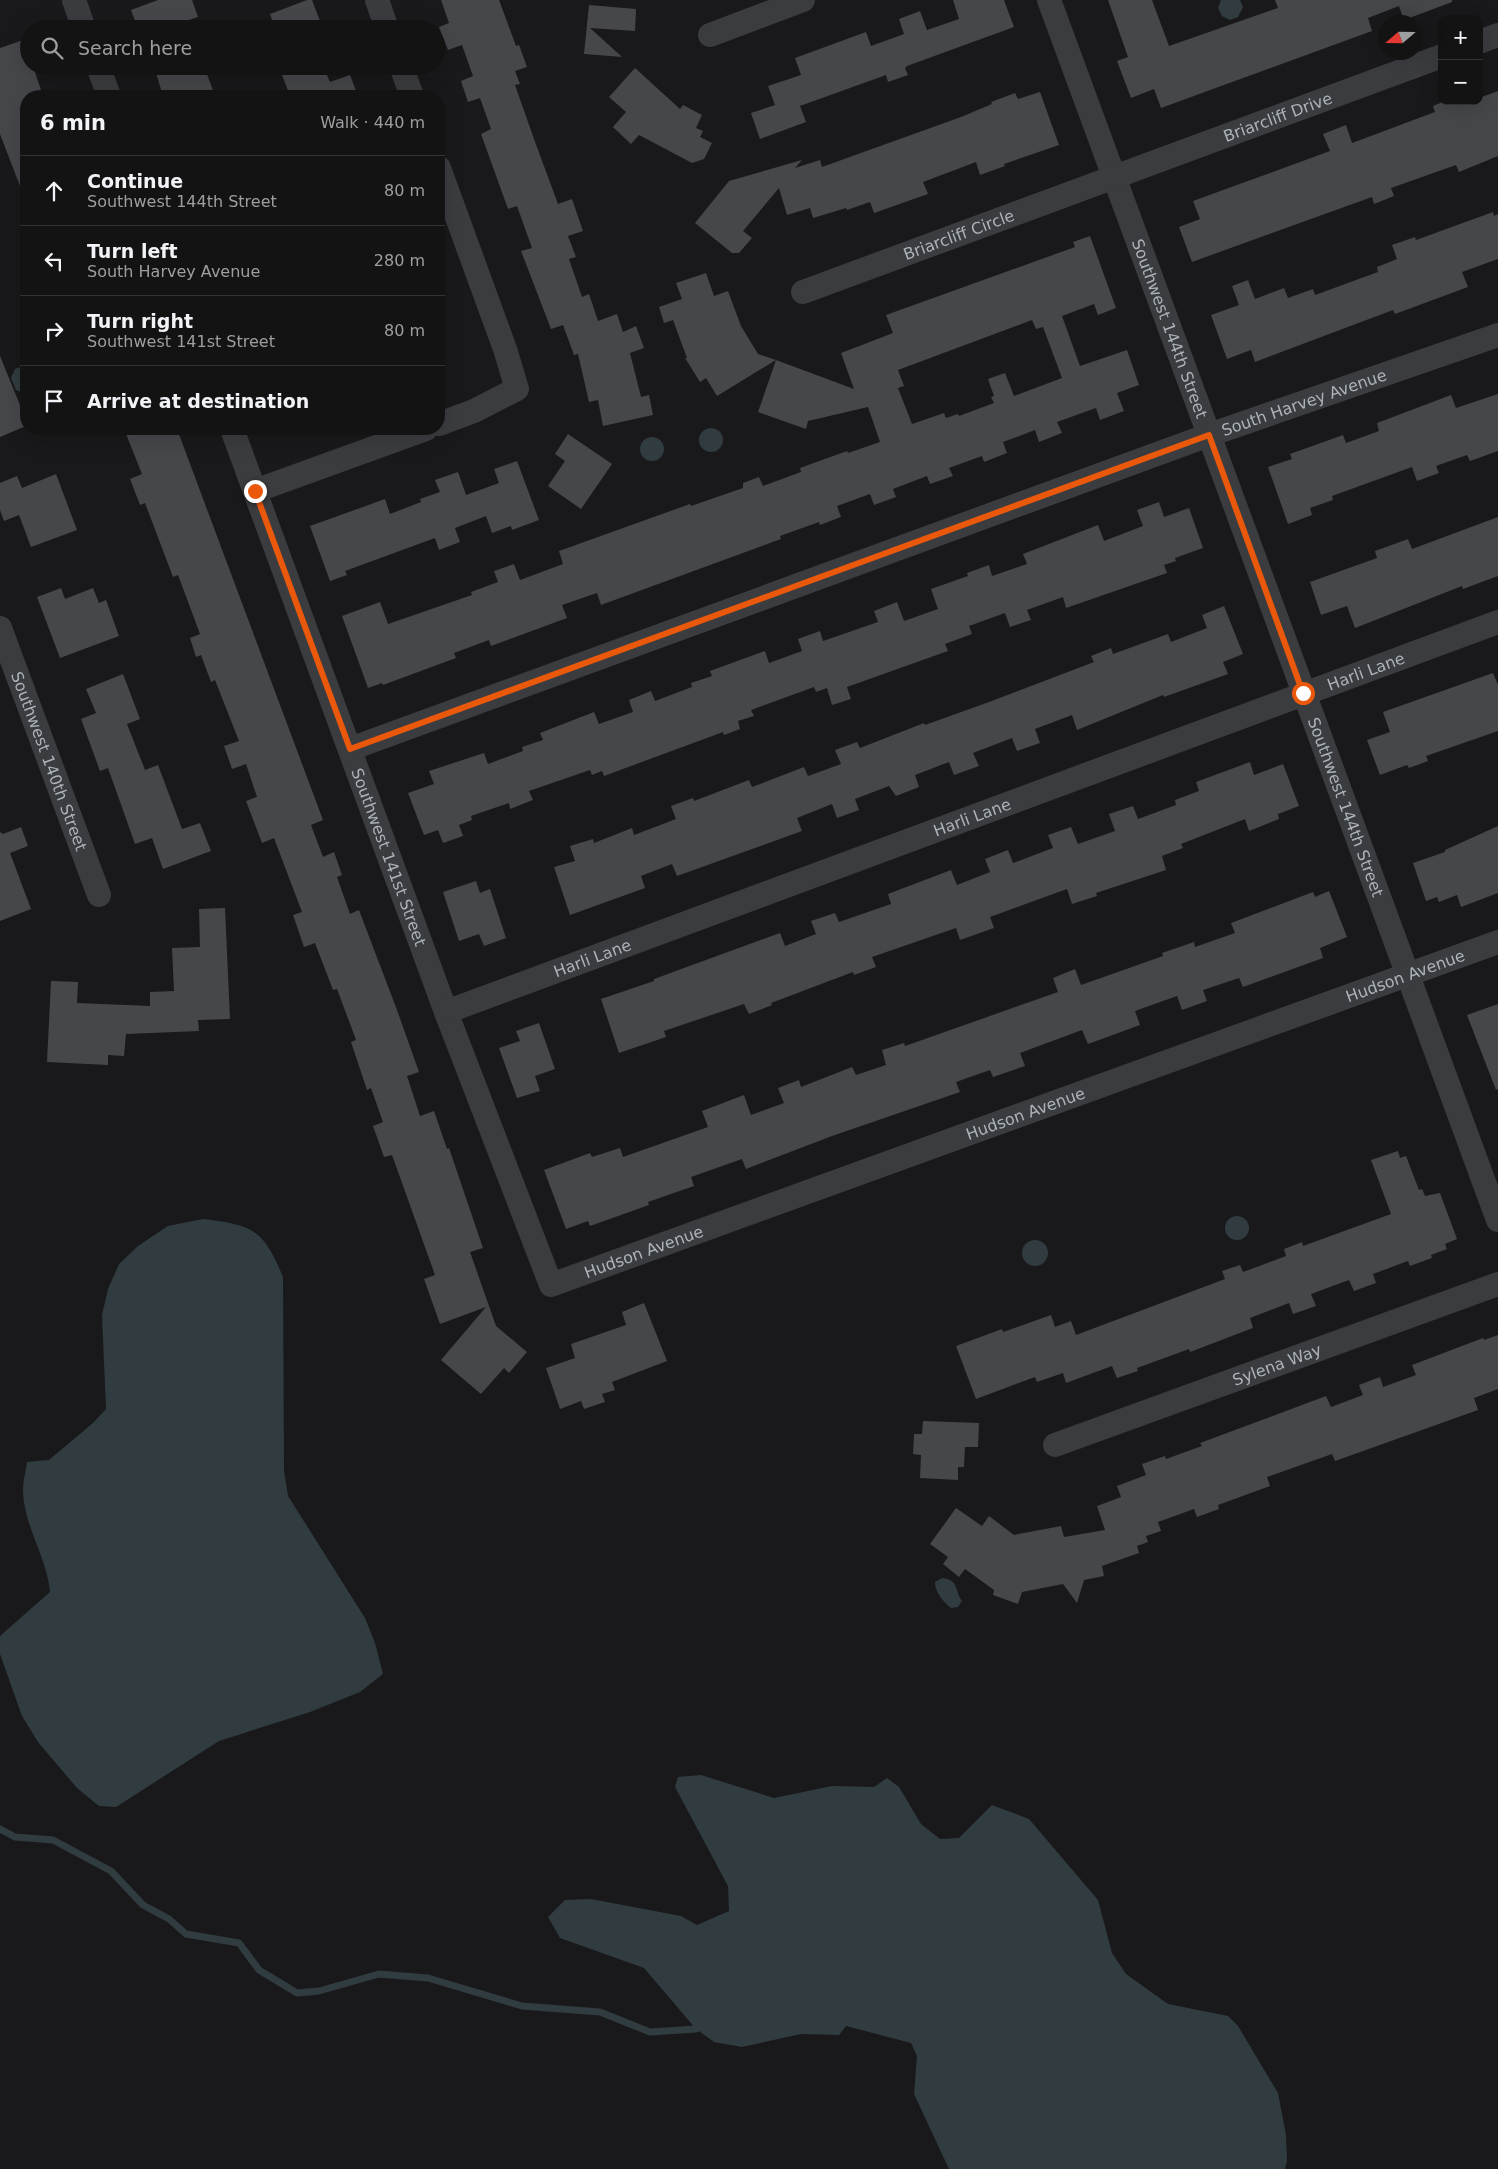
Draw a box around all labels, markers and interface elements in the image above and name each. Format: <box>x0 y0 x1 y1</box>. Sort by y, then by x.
north arrow <box>1378 15 1423 60</box>
map controls <box>1438 15 1483 105</box>
button: + <box>1438 15 1483 60</box>
search box <box>20 20 445 75</box>
icon: search <box>38 34 66 62</box>
text: Search here <box>78 37 192 59</box>
button: − <box>1438 60 1483 105</box>
street label: Briarcliff Drive <box>1221 88 1335 145</box>
text: 6 min <box>40 111 106 135</box>
text: Walk · 440 m <box>320 113 425 132</box>
text: Continue <box>87 170 183 192</box>
icon: ahead <box>40 177 68 205</box>
text: 80 m <box>384 181 425 200</box>
text: Southwest 144th Street <box>87 192 277 211</box>
street label: Briarcliff Circle <box>901 205 1017 264</box>
street label: Southwest 144th Street <box>1128 236 1212 421</box>
text: Turn left <box>87 240 178 262</box>
icon: left <box>40 247 68 275</box>
text: 280 m <box>374 251 425 270</box>
text: South Harvey Avenue <box>87 262 260 281</box>
text: Turn right <box>87 310 193 332</box>
icon: right <box>40 317 68 345</box>
text: 80 m <box>384 321 425 340</box>
text: Southwest 141st Street <box>87 332 275 351</box>
street label: South Harvey Avenue <box>1219 365 1389 439</box>
icon: arrive <box>40 387 68 415</box>
text: Arrive at destination <box>87 390 309 412</box>
route end <box>244 480 267 503</box>
street label: Harli Lane <box>1324 648 1407 694</box>
street label: Southwest 140th Street <box>7 669 91 853</box>
route start <box>1292 682 1315 705</box>
street label: Southwest 144th Street <box>1304 715 1388 899</box>
street label: Southwest 141st Street <box>348 766 430 949</box>
street label: Harli Lane <box>931 794 1013 840</box>
street label: Harli Lane <box>551 935 634 981</box>
street label: Hudson Avenue <box>1343 945 1467 1006</box>
street label: Hudson Avenue <box>963 1083 1087 1143</box>
street label: Hudson Avenue <box>582 1221 706 1282</box>
street label: Sylena Way <box>1230 1340 1324 1389</box>

